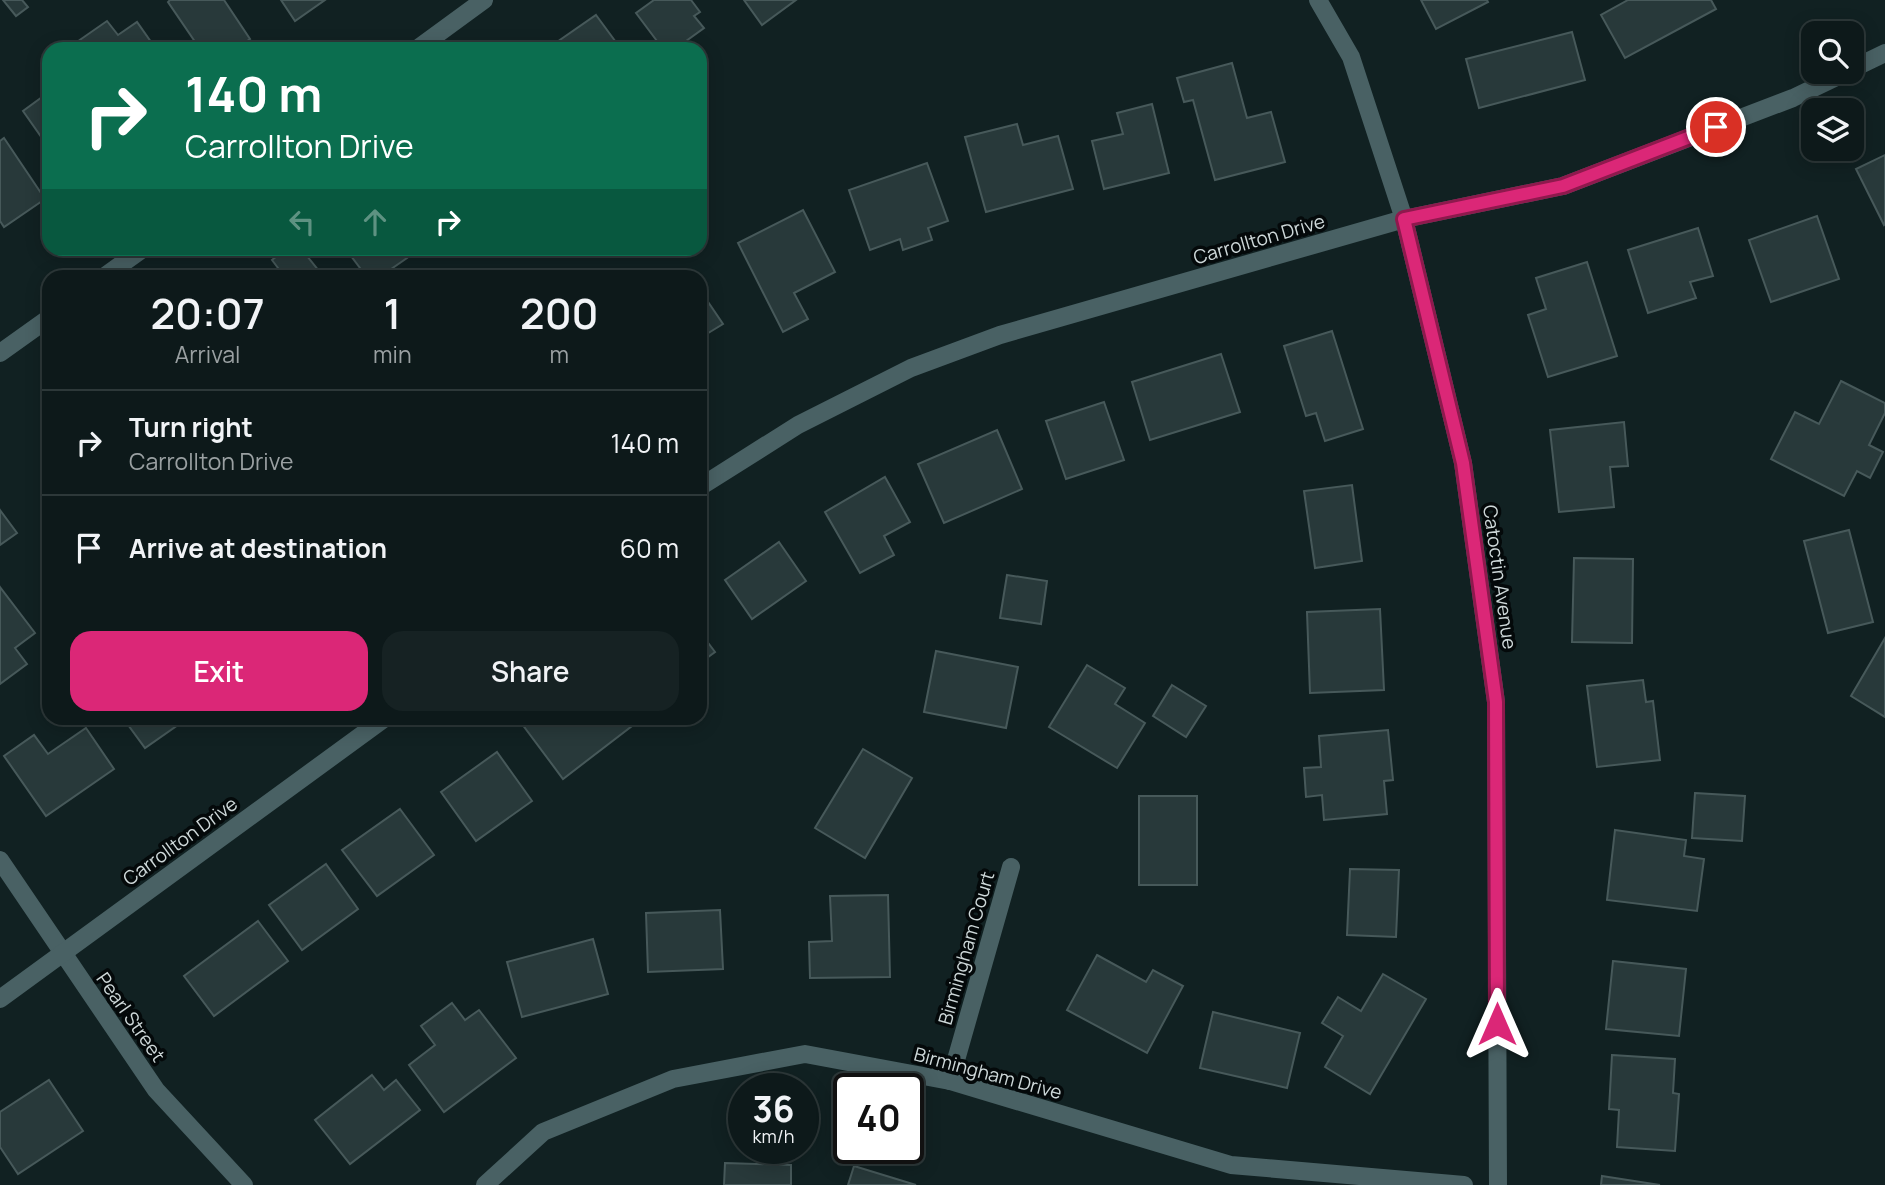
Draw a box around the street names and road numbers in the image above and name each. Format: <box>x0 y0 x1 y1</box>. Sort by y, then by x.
street label: Carrollton Drive <box>1190 208 1328 270</box>
street label: Catoctin Avenue <box>1477 503 1523 651</box>
street label: Carrollton Drive <box>117 791 243 891</box>
street label: Birmingham Court <box>932 868 1000 1028</box>
street label: Pearl Street <box>91 967 171 1067</box>
street label: Birmingham Drive <box>911 1041 1065 1105</box>

